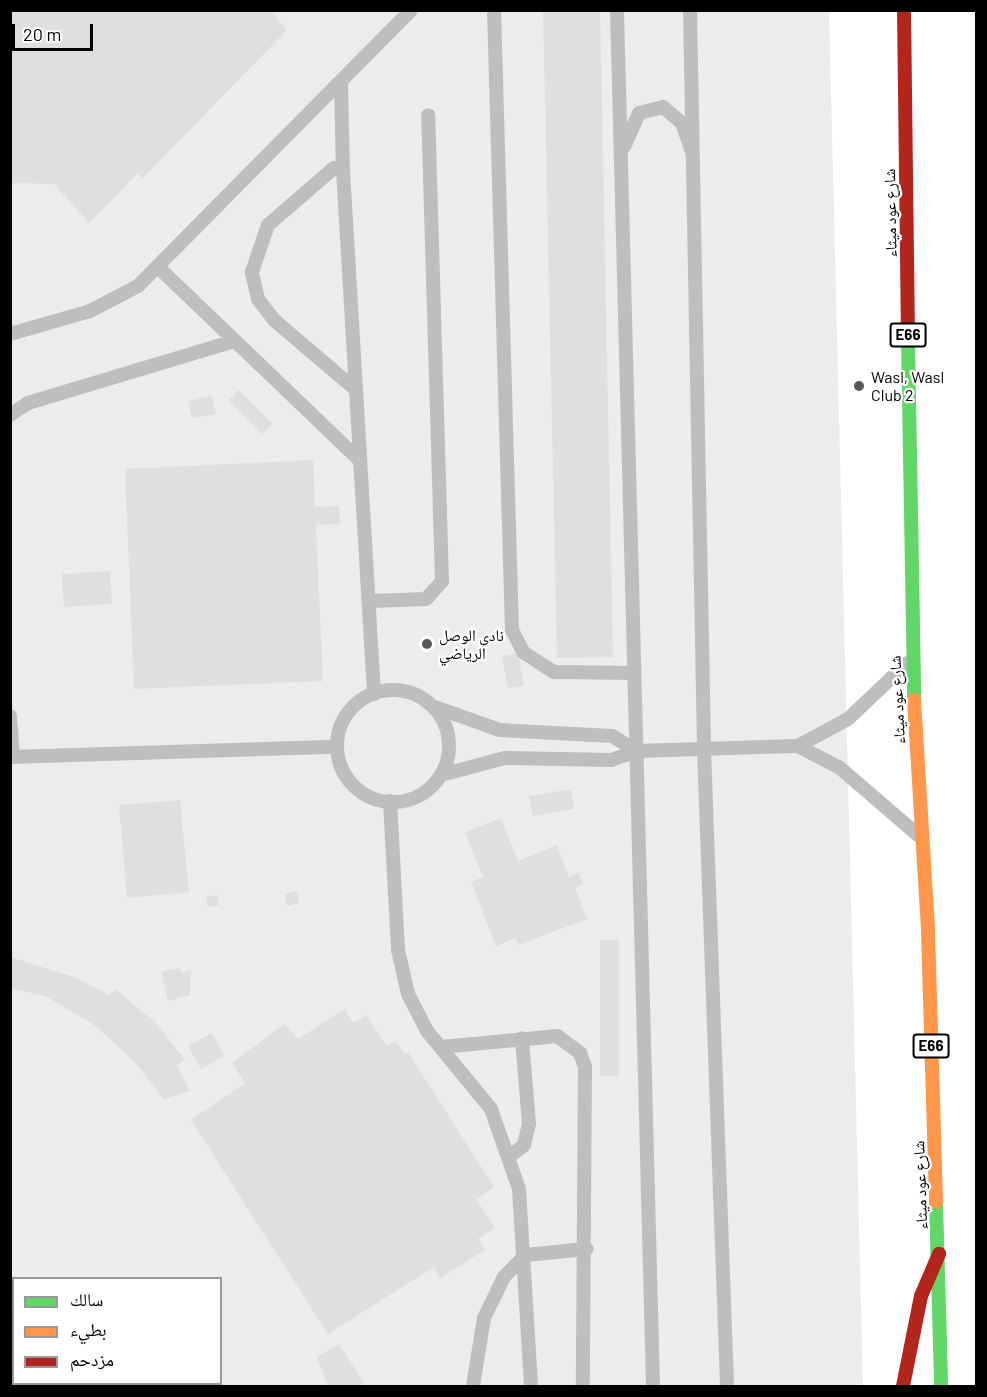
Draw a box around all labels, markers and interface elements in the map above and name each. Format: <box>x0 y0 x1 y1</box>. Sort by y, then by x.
scale bar <box>15 12 96 50</box>
text: 20 m <box>23 23 61 45</box>
street label: شارع عود ميثاء <box>880 168 900 258</box>
road number: E66 <box>888 323 928 347</box>
place label: Wasl, Wasl Club 2 <box>871 367 944 405</box>
marker: Wasl, Wasl Club 2 <box>852 379 866 393</box>
place label: نادي الوصل الرياضي <box>439 625 504 663</box>
marker: نادي الوصل الرياضي <box>420 637 434 651</box>
street label: شارع عود ميثاء <box>885 655 909 745</box>
road number: E66 <box>912 1034 950 1058</box>
street label: شارع عود ميثاء <box>909 1140 931 1230</box>
legend <box>12 1277 222 1385</box>
text: سالك <box>70 1288 103 1310</box>
text: بطيء <box>70 1318 107 1340</box>
text: مزدحم <box>70 1348 114 1370</box>

